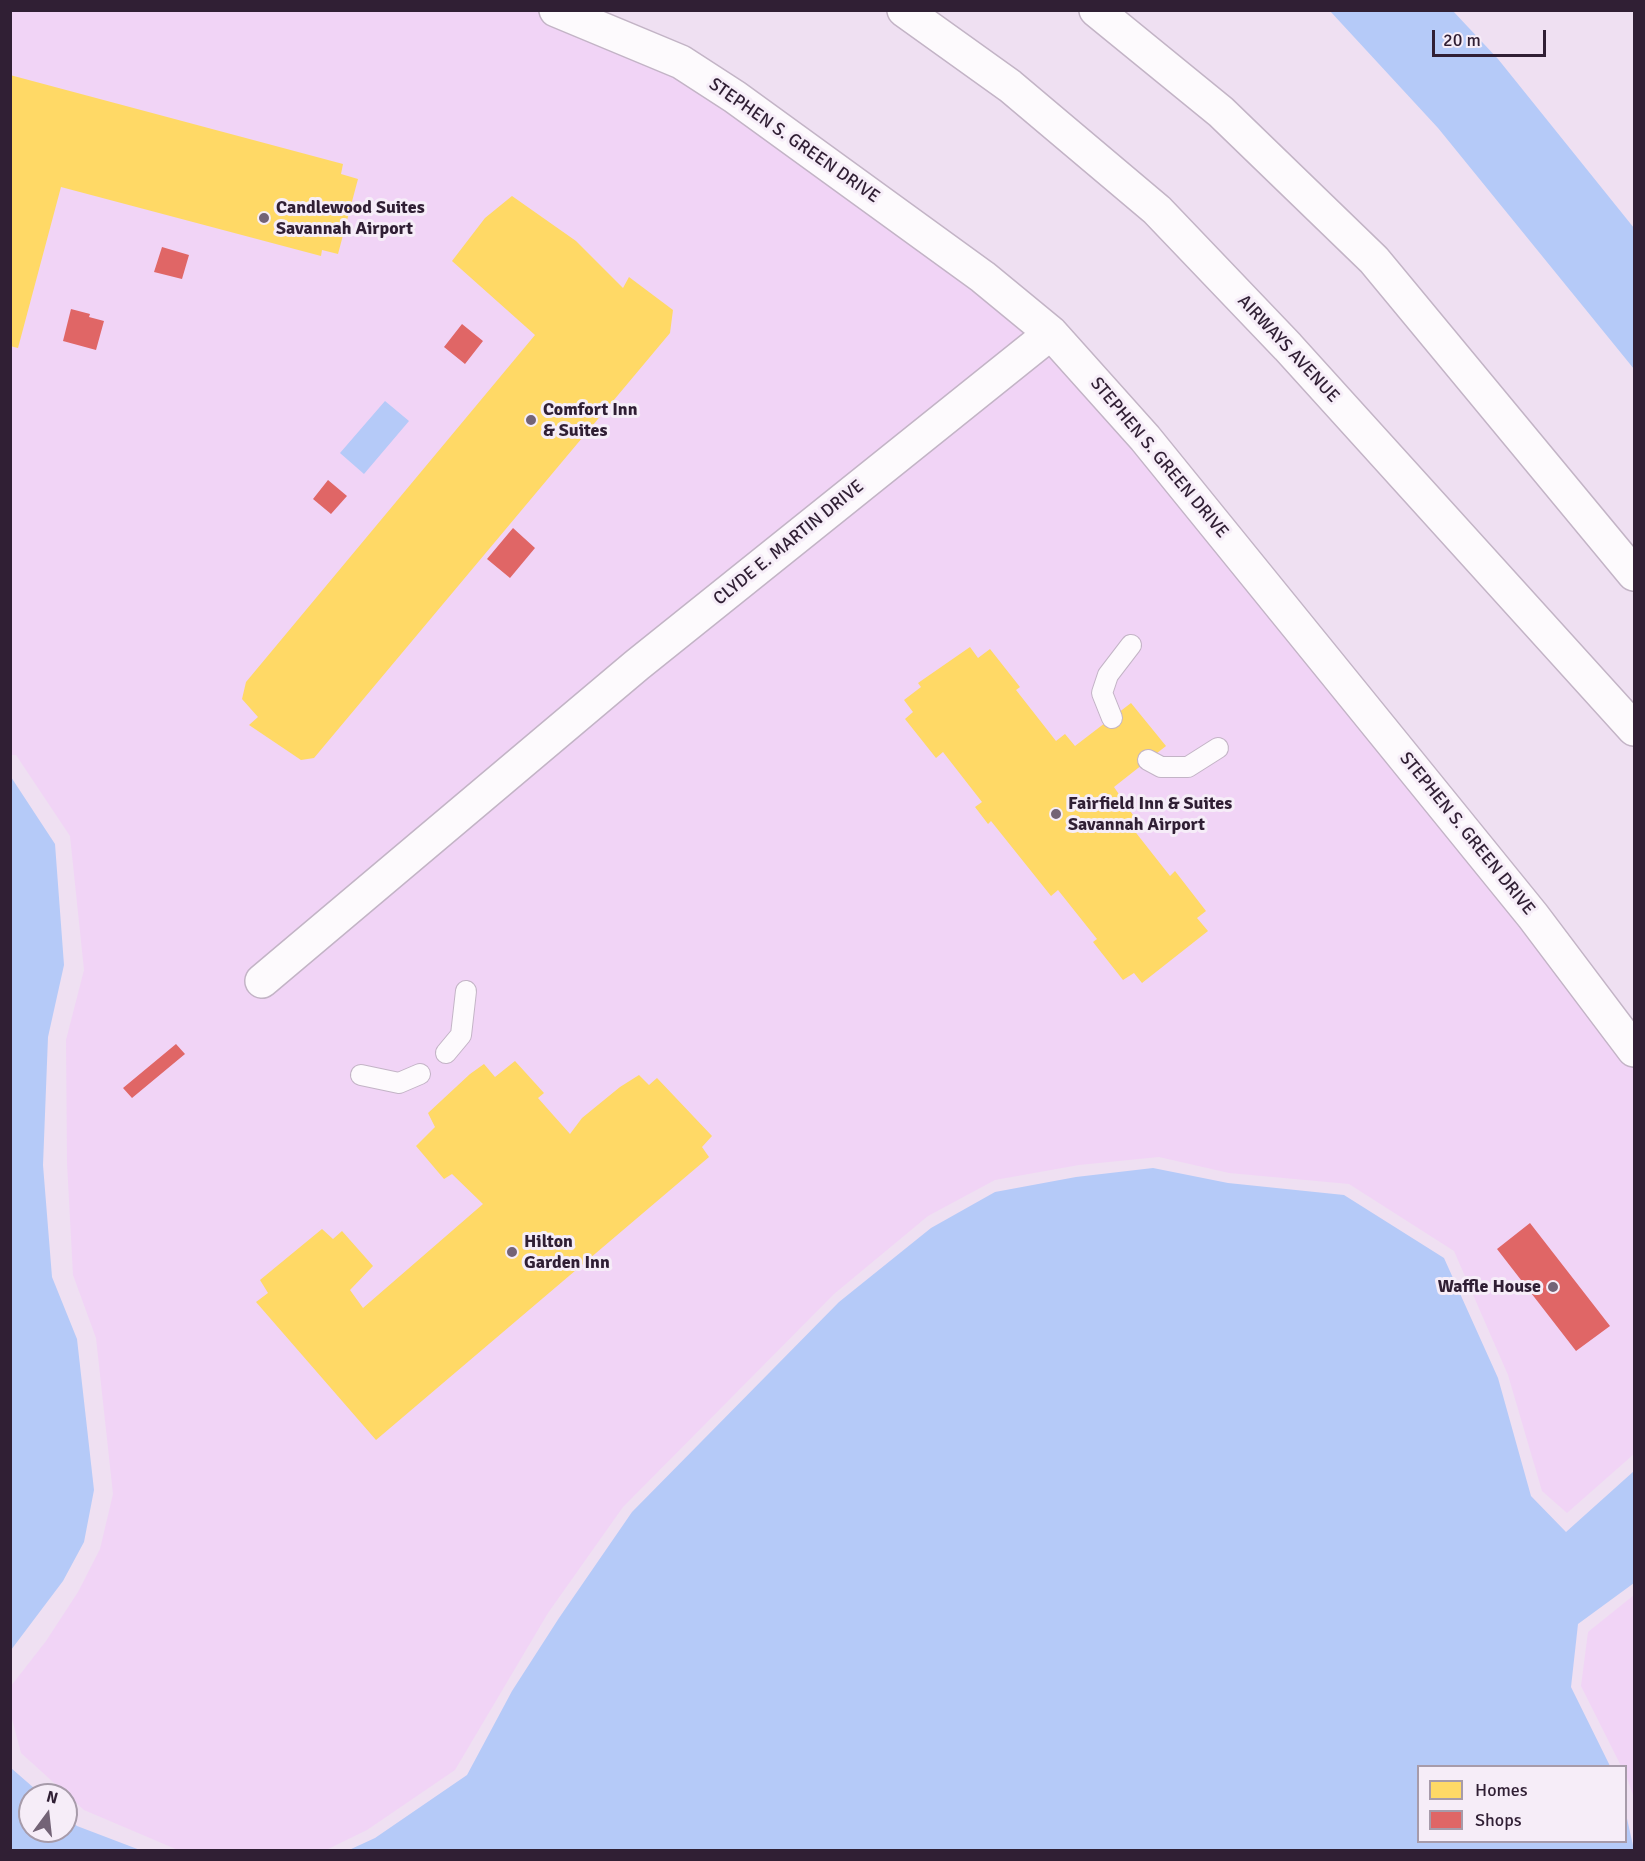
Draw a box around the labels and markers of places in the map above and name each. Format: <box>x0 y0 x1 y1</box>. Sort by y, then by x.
place label: Candlewood Suites Savannah Airport <box>276 197 425 240</box>
marker: Candlewood Suites Savannah Airport <box>257 211 271 225</box>
place label: Comfort Inn & Suites <box>543 399 638 442</box>
marker: Comfort Inn & Suites <box>524 413 538 427</box>
place label: Fairfield Inn & Suites Savannah Airport <box>1068 793 1232 836</box>
marker: Fairfield Inn & Suites Savannah Airport <box>1049 807 1063 821</box>
place label: Hilton Garden Inn <box>524 1231 610 1274</box>
marker: Hilton Garden Inn <box>505 1245 519 1259</box>
place label: Waffle House <box>1438 1276 1541 1298</box>
marker: Waffle House <box>1546 1280 1560 1294</box>

